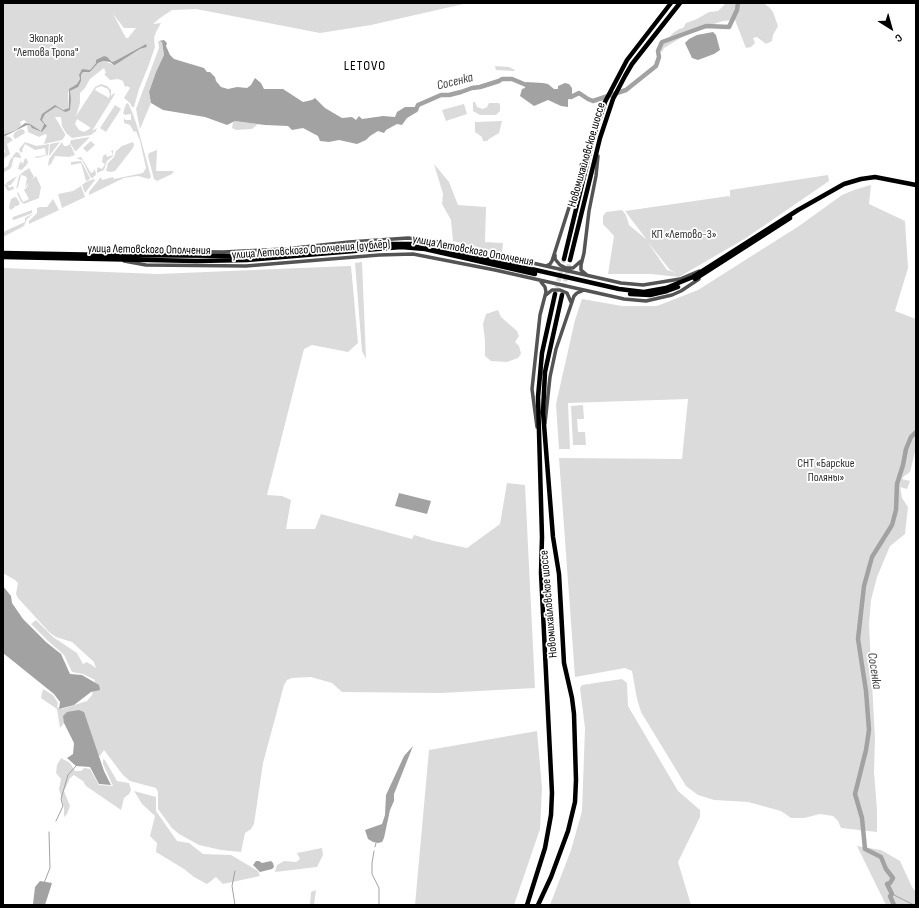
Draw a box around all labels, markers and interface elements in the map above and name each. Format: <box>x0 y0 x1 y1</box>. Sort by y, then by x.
north arrow <box>871 8 911 48</box>
text: С <box>892 31 905 45</box>
park label: Экопарк "Летова Тропа" <box>14 32 78 60</box>
district label: LETOVO <box>344 58 386 74</box>
water label: Сосенка <box>435 70 475 94</box>
street label: Новомихайловское шоссе <box>565 101 609 209</box>
park label: КП «Летово-3» <box>651 228 717 242</box>
street label: улица Летовского Ополчения <box>411 232 535 270</box>
street label: улица Летовского Ополчения (дублёр) <box>231 237 391 263</box>
street label: улица Летовского Ополчения <box>87 242 211 258</box>
park label: СНТ «Барские Поляны» <box>797 457 855 485</box>
street label: Новомихайловское шоссе <box>537 550 561 658</box>
water label: Сосенка <box>863 652 885 690</box>

